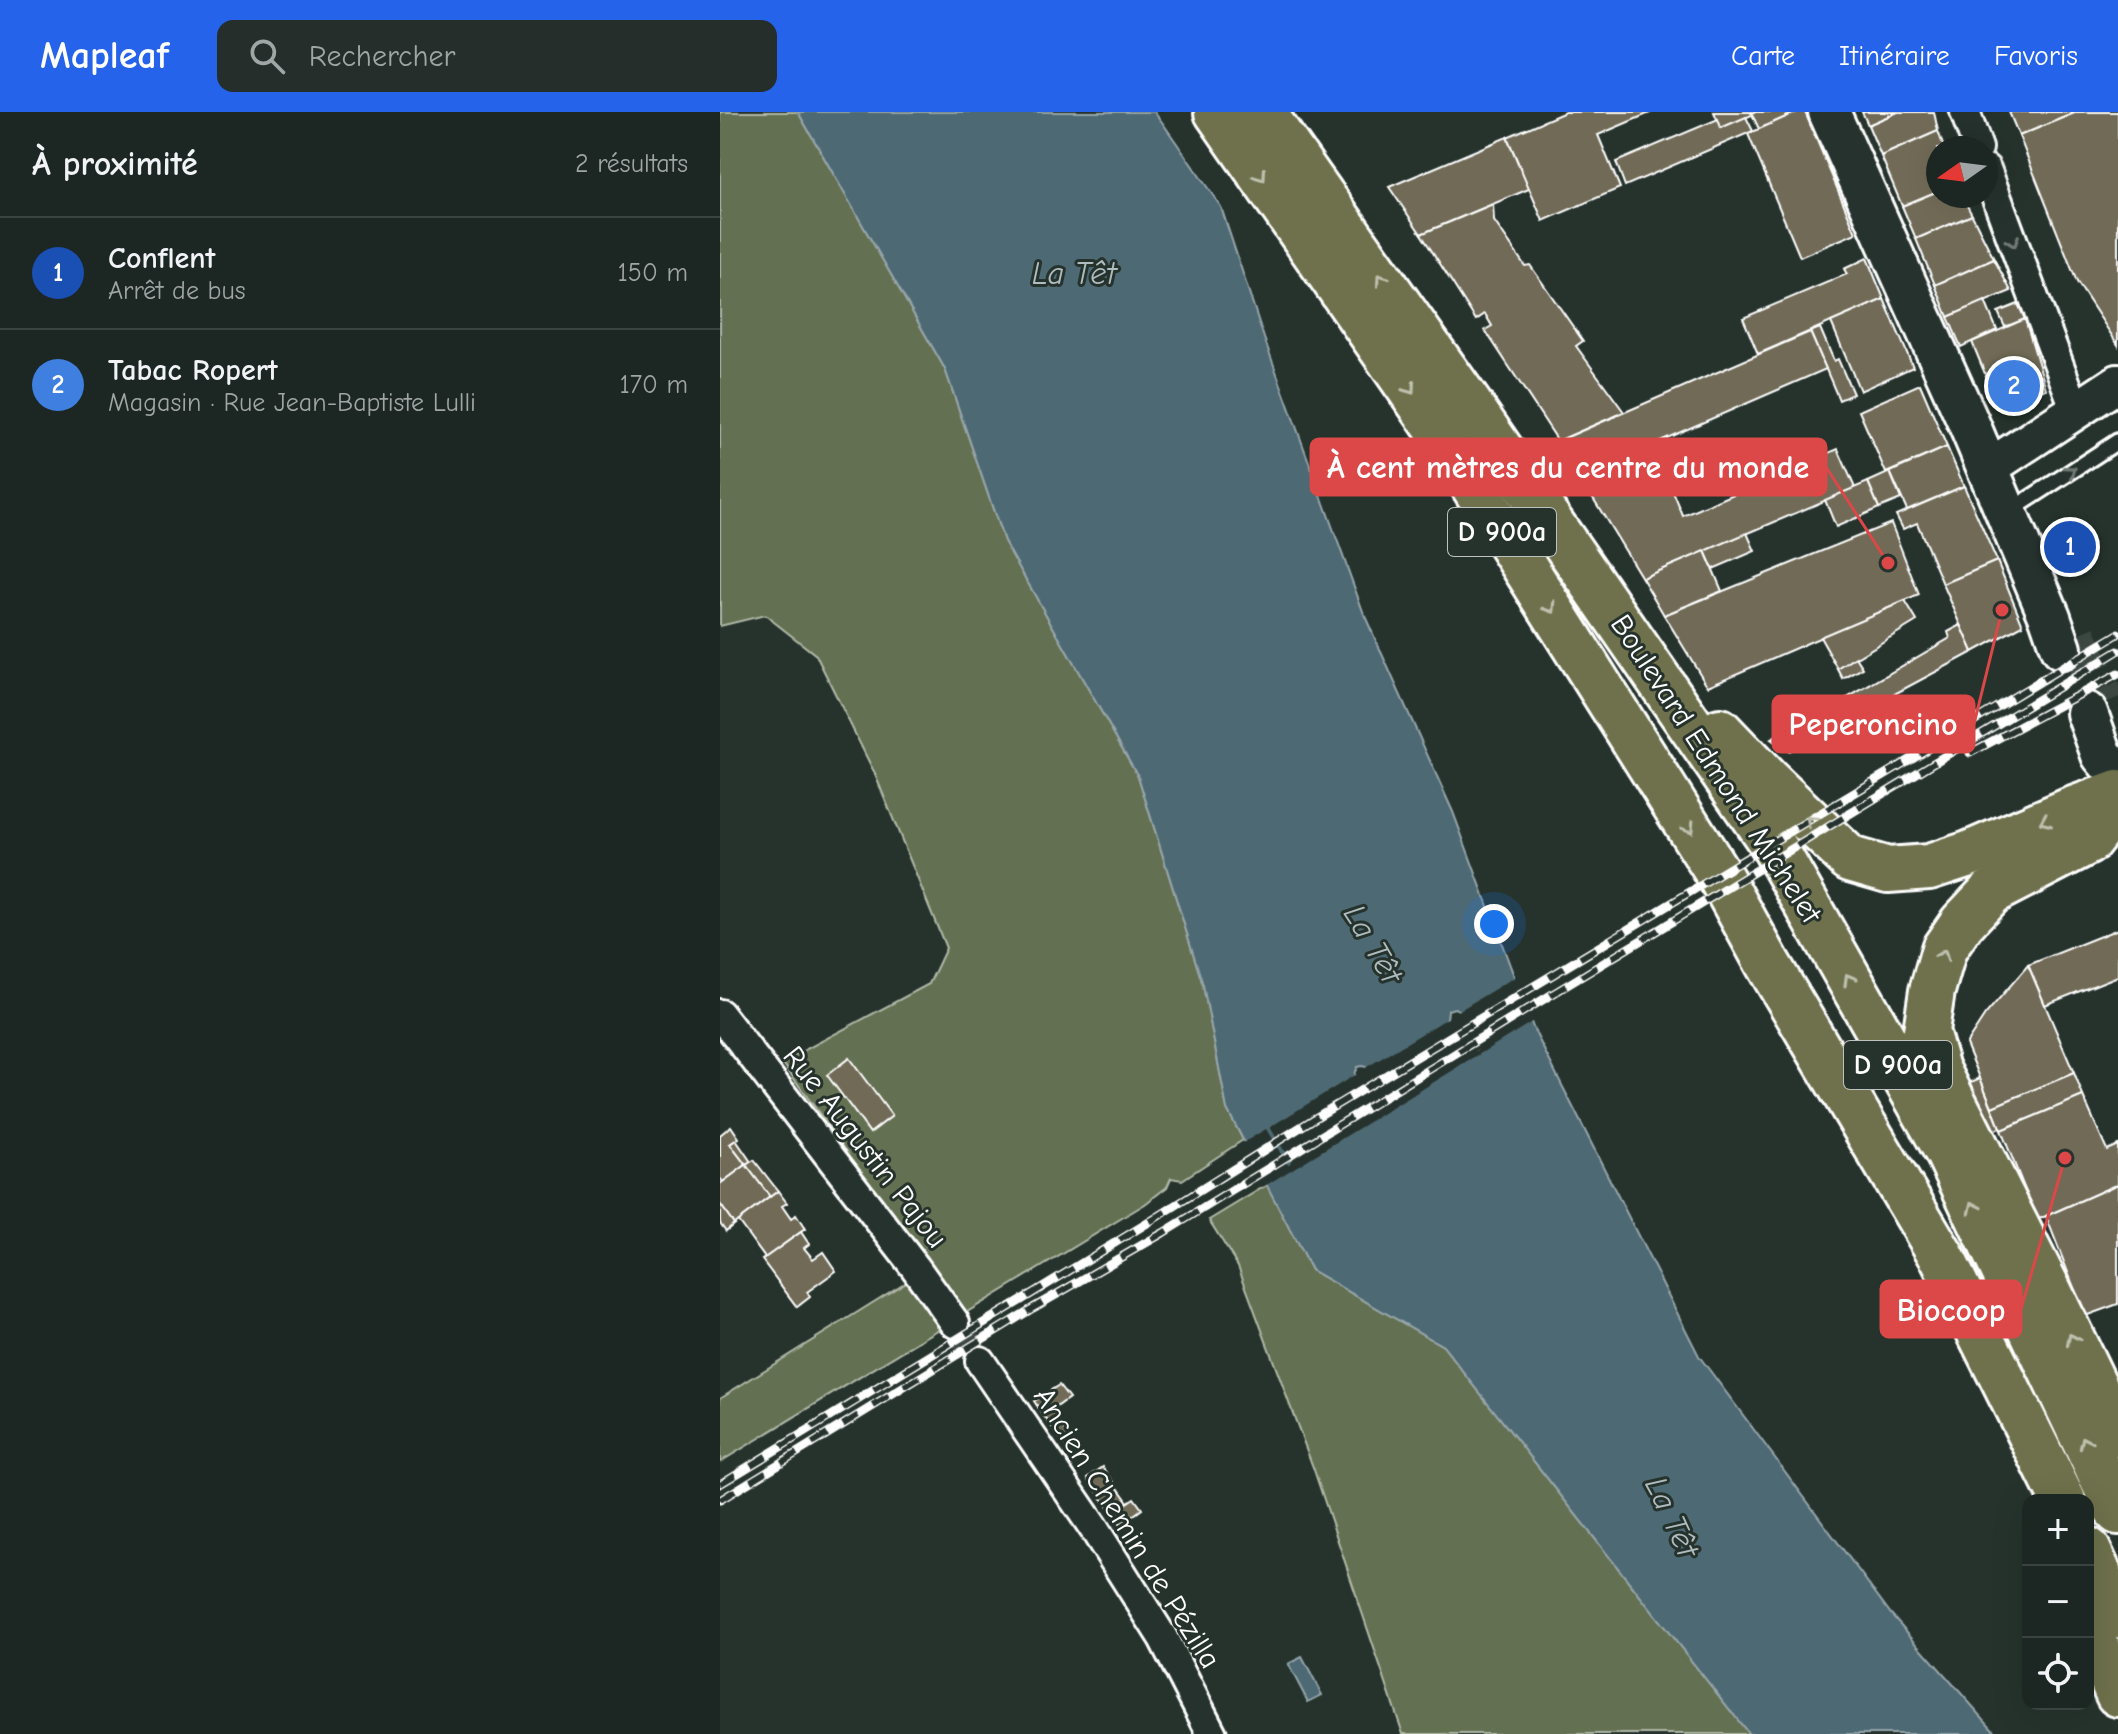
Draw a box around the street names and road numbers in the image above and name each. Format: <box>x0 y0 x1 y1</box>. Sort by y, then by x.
road number: D 900a <box>1448 508 1556 556</box>
street label: Boulevard Edmond Michelet <box>1603 608 1830 931</box>
street label: Rue Augustin Pajou <box>775 1039 955 1255</box>
road number: D 900a <box>1844 1041 1952 1089</box>
street label: Ancien Chemin de Pézilla <box>1026 1381 1228 1675</box>

